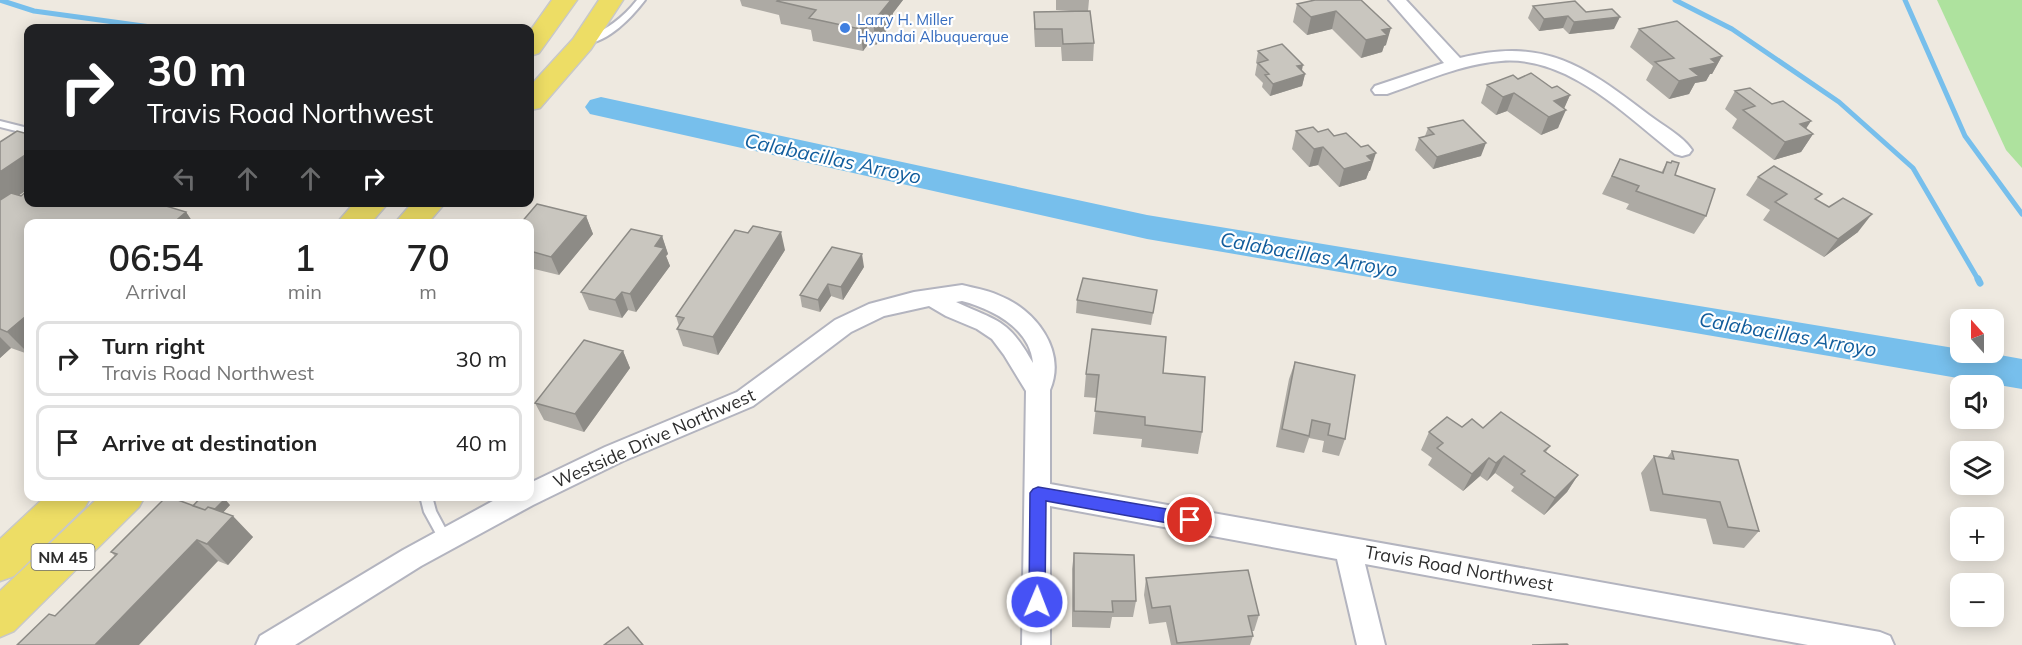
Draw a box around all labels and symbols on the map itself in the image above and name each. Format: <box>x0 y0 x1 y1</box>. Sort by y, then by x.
place label: Larry H. Miller Hyundai Albuquerque <box>857 10 1009 46</box>
marker: Larry H. Miller Hyundai Albuquerque <box>838 21 852 35</box>
water label: Calabacillas Arroyo <box>743 127 923 189</box>
water label: Calabacillas Arroyo <box>1218 226 1400 282</box>
water label: Calabacillas Arroyo <box>1697 306 1879 362</box>
north arrow <box>1950 309 2004 363</box>
street label: Westside Drive Northwest <box>550 383 758 493</box>
pin <box>1164 494 1215 545</box>
street label: Travis Road Northwest <box>1363 540 1555 596</box>
road number: NM 45 <box>32 544 94 570</box>
position arrow <box>1005 570 1069 634</box>

